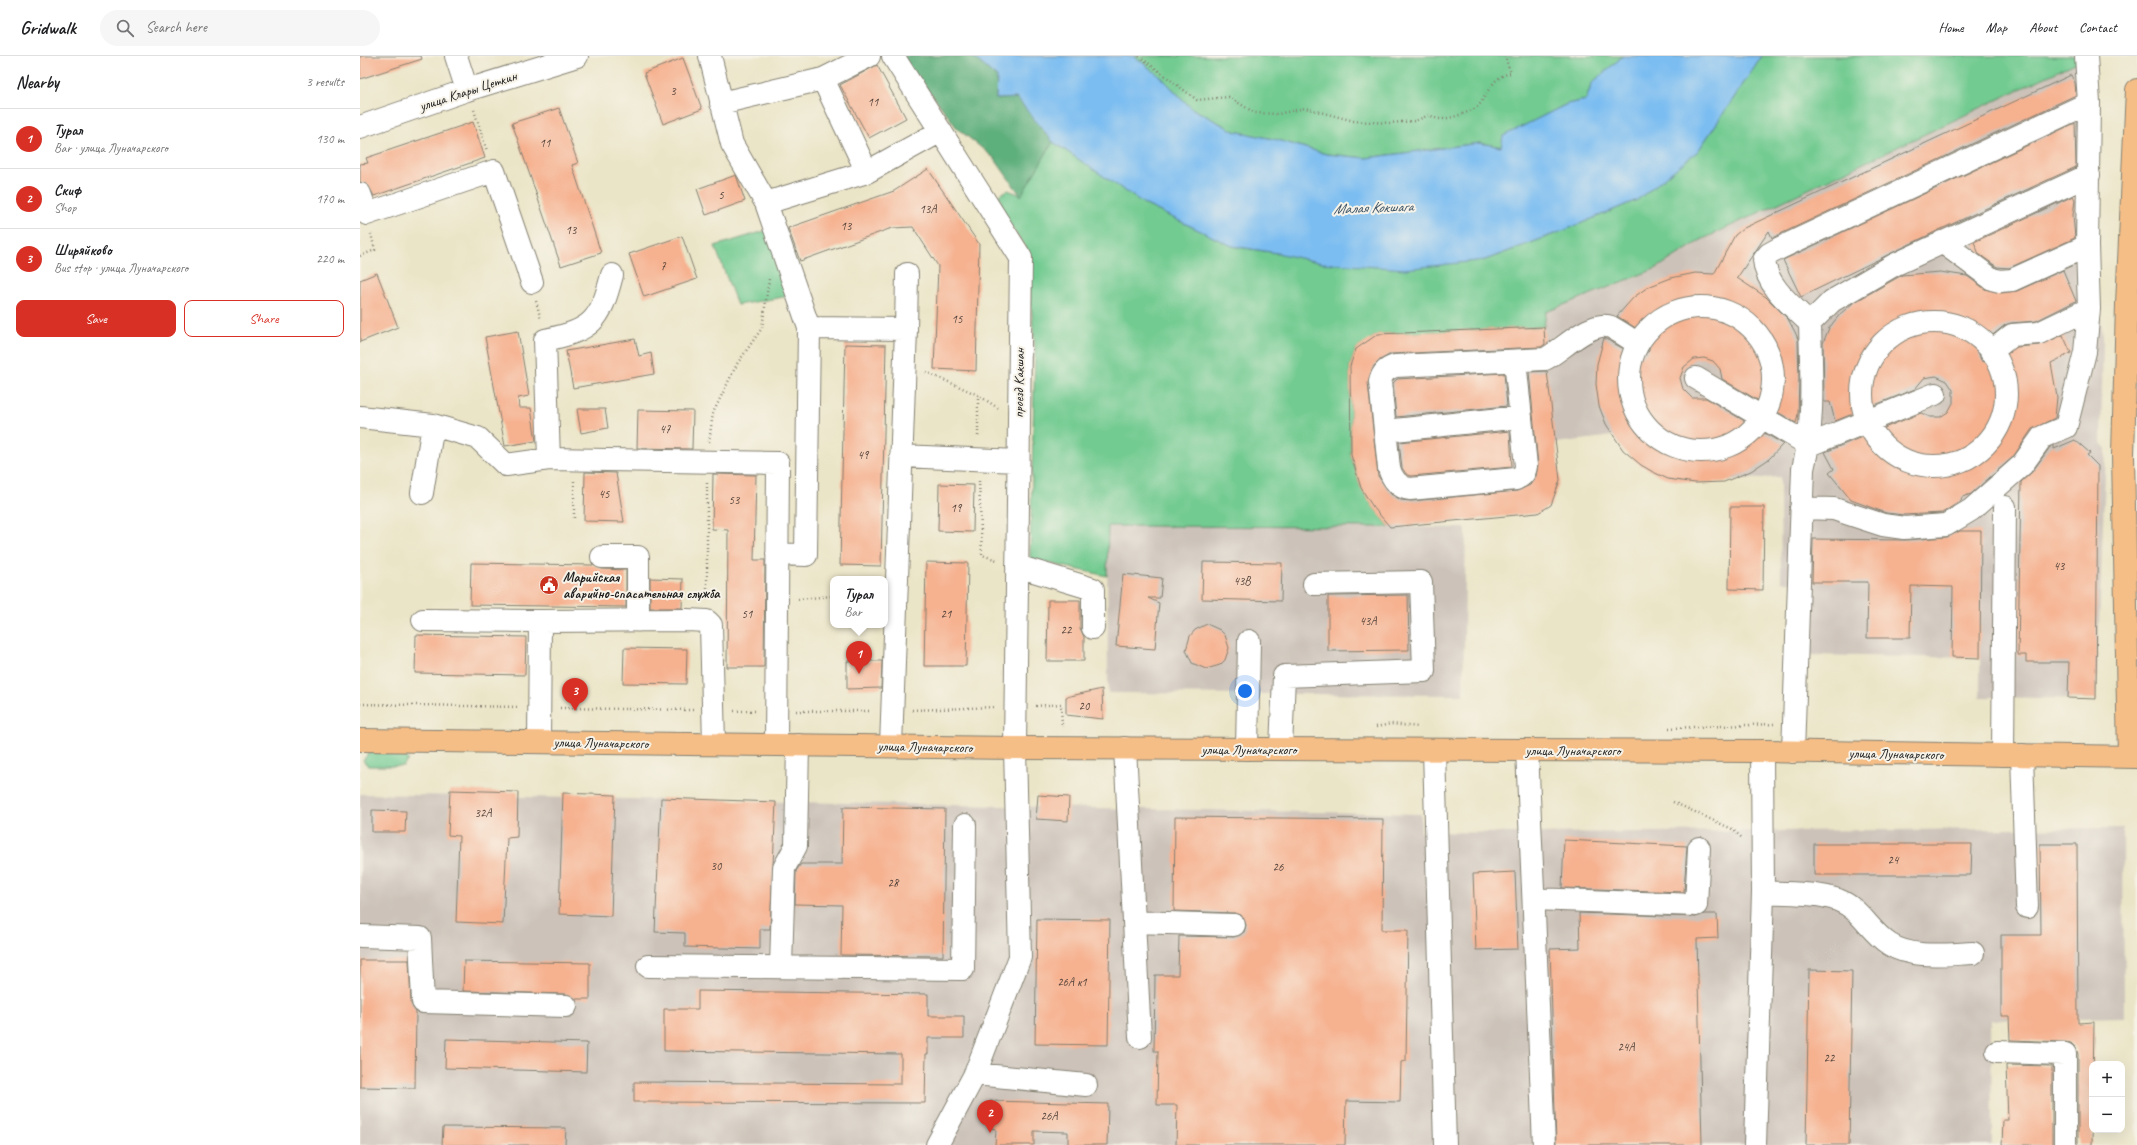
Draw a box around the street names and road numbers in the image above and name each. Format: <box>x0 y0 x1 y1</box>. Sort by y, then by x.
street label: улица Клары Цеткин <box>416 67 520 115</box>
street label: проезд Какшан <box>1010 347 1028 418</box>
street label: улица Луначарского <box>552 734 651 752</box>
street label: улица Луначарского <box>876 738 975 756</box>
street label: улица Луначарского <box>1201 741 1298 758</box>
street label: улица Луначарского <box>1525 742 1622 759</box>
street label: улица Луначарского <box>1847 745 1946 763</box>

